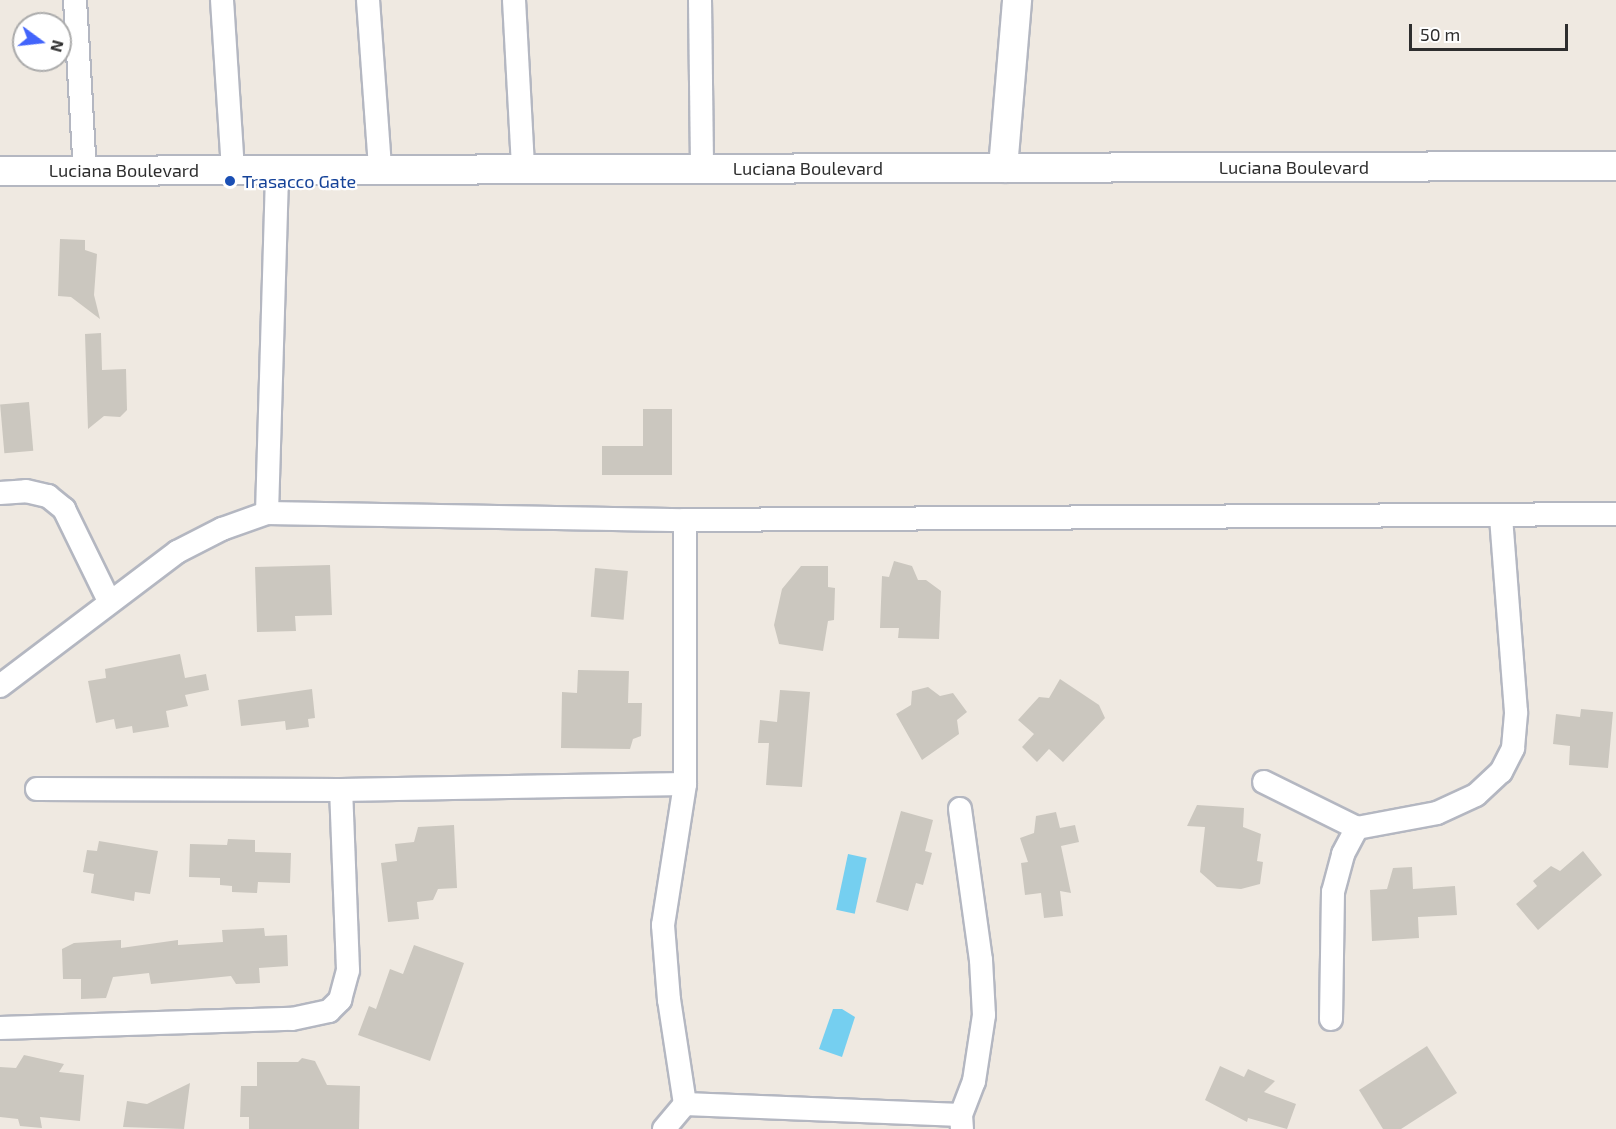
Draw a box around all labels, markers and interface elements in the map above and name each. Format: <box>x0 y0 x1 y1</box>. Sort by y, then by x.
north arrow <box>12 12 72 72</box>
scale bar <box>1412 12 1571 50</box>
text: 50 m <box>1420 23 1460 45</box>
text: N <box>47 38 69 54</box>
street label: Luciana Boulevard <box>1219 156 1369 178</box>
street label: Luciana Boulevard <box>733 157 883 179</box>
street label: Luciana Boulevard <box>49 159 199 181</box>
place label: Trasacco Gate <box>242 170 356 192</box>
marker: Trasacco Gate <box>223 174 237 188</box>

